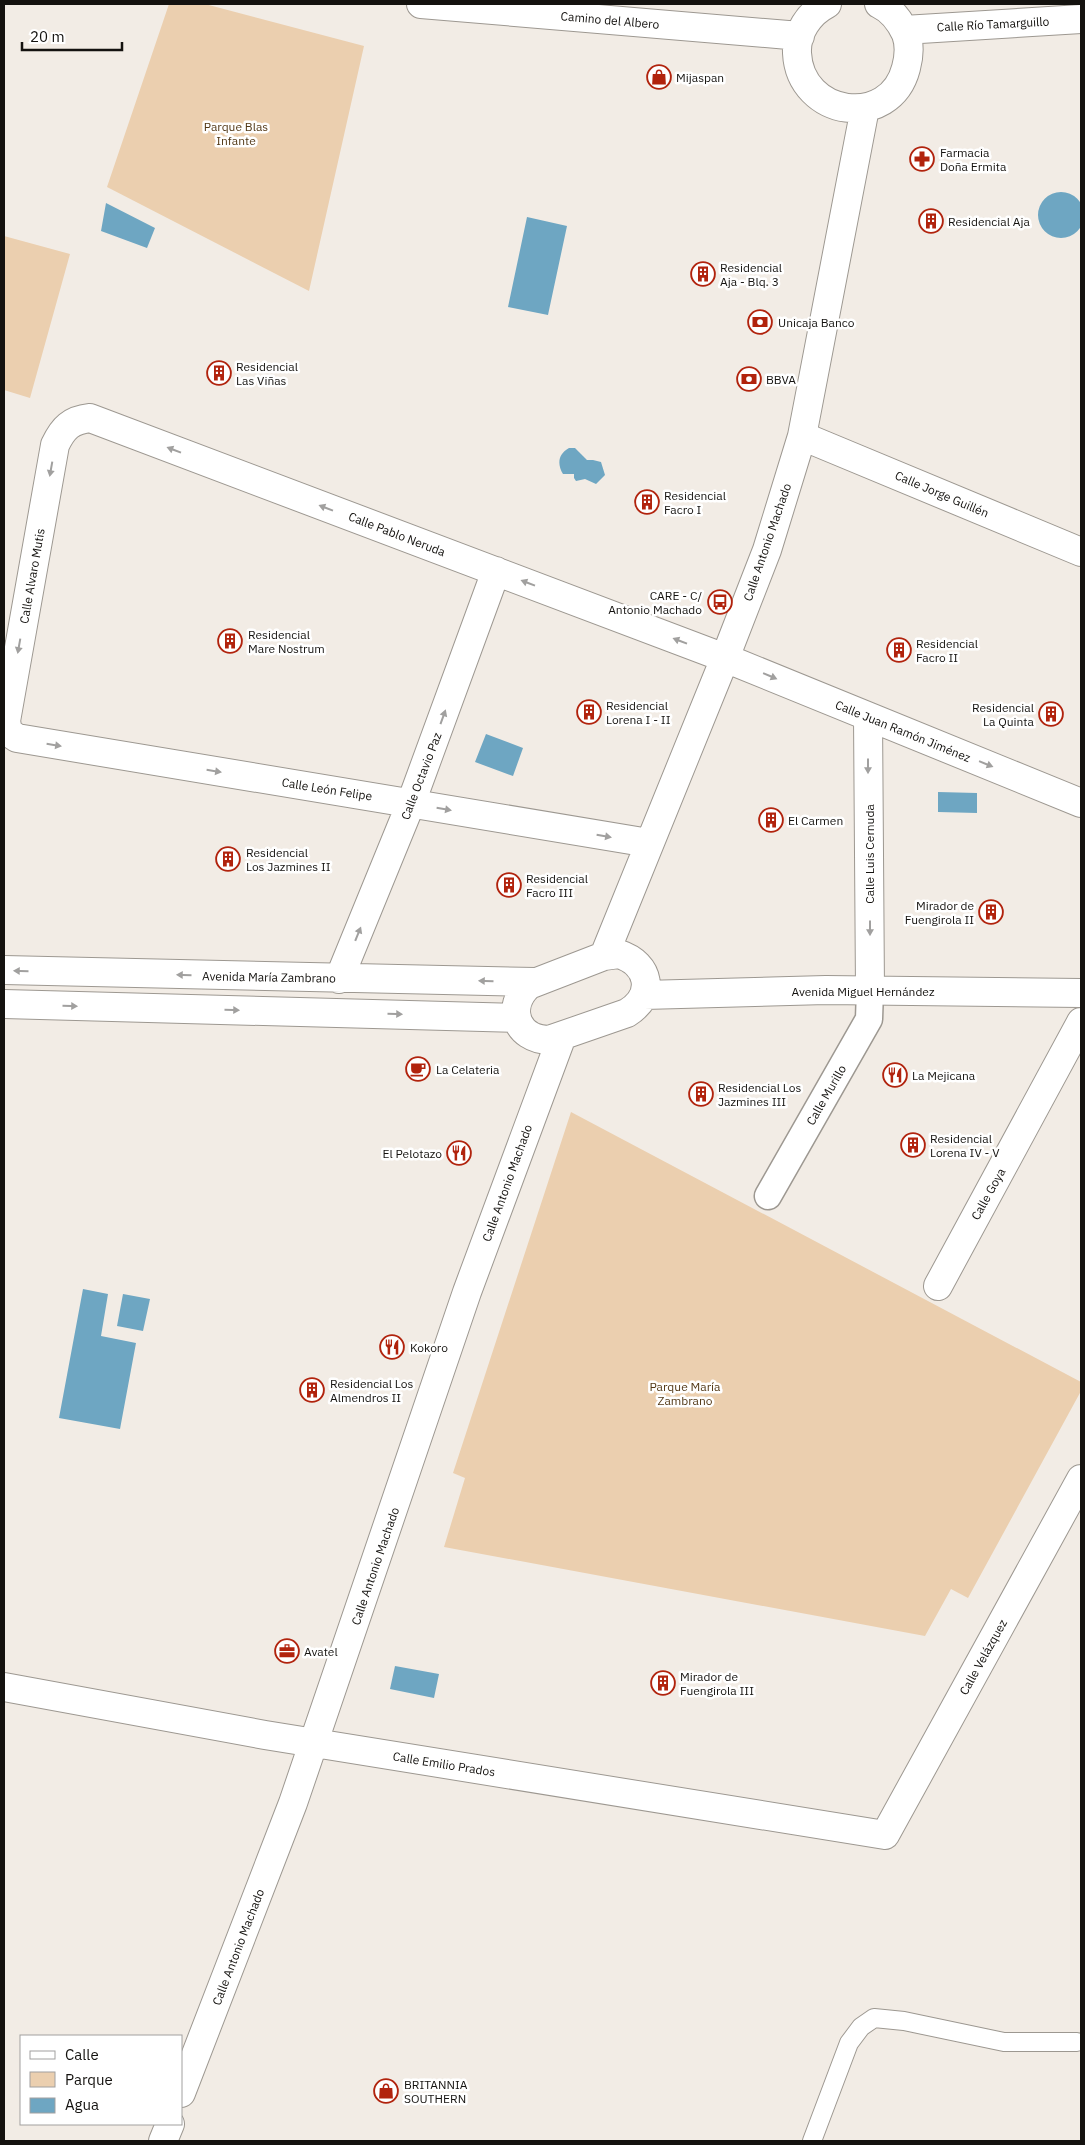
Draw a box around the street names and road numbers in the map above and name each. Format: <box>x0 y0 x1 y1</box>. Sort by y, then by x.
street label: Camino del Albero <box>560 8 660 32</box>
street label: Calle Río Tamarguillo <box>936 14 1050 34</box>
street label: Calle Jorge Guillén <box>893 467 991 521</box>
street label: Calle Antonio Machado <box>740 481 794 603</box>
street label: Calle Pablo Neruda <box>346 509 448 560</box>
street label: Calle Alvaro Mutis <box>16 527 48 625</box>
street label: Calle Juan Ramón Jiménez <box>833 697 973 765</box>
street label: Calle Octavio Paz <box>397 730 445 822</box>
street label: Calle León Felipe <box>281 774 374 804</box>
street label: Calle Luis Cernuda <box>862 804 877 904</box>
street label: Avenida María Zambrano <box>202 968 336 986</box>
street label: Avenida Miguel Hernández <box>792 984 935 999</box>
street label: Calle Murillo <box>803 1062 849 1128</box>
street label: Calle Antonio Machado <box>479 1122 535 1244</box>
street label: Calle Goya <box>968 1165 1009 1223</box>
street label: Calle Antonio Machado <box>348 1505 402 1627</box>
street label: Calle Velázquez <box>956 1616 1010 1697</box>
street label: Calle Emilio Prados <box>392 1748 496 1780</box>
street label: Calle Antonio Machado <box>209 1886 267 2007</box>

